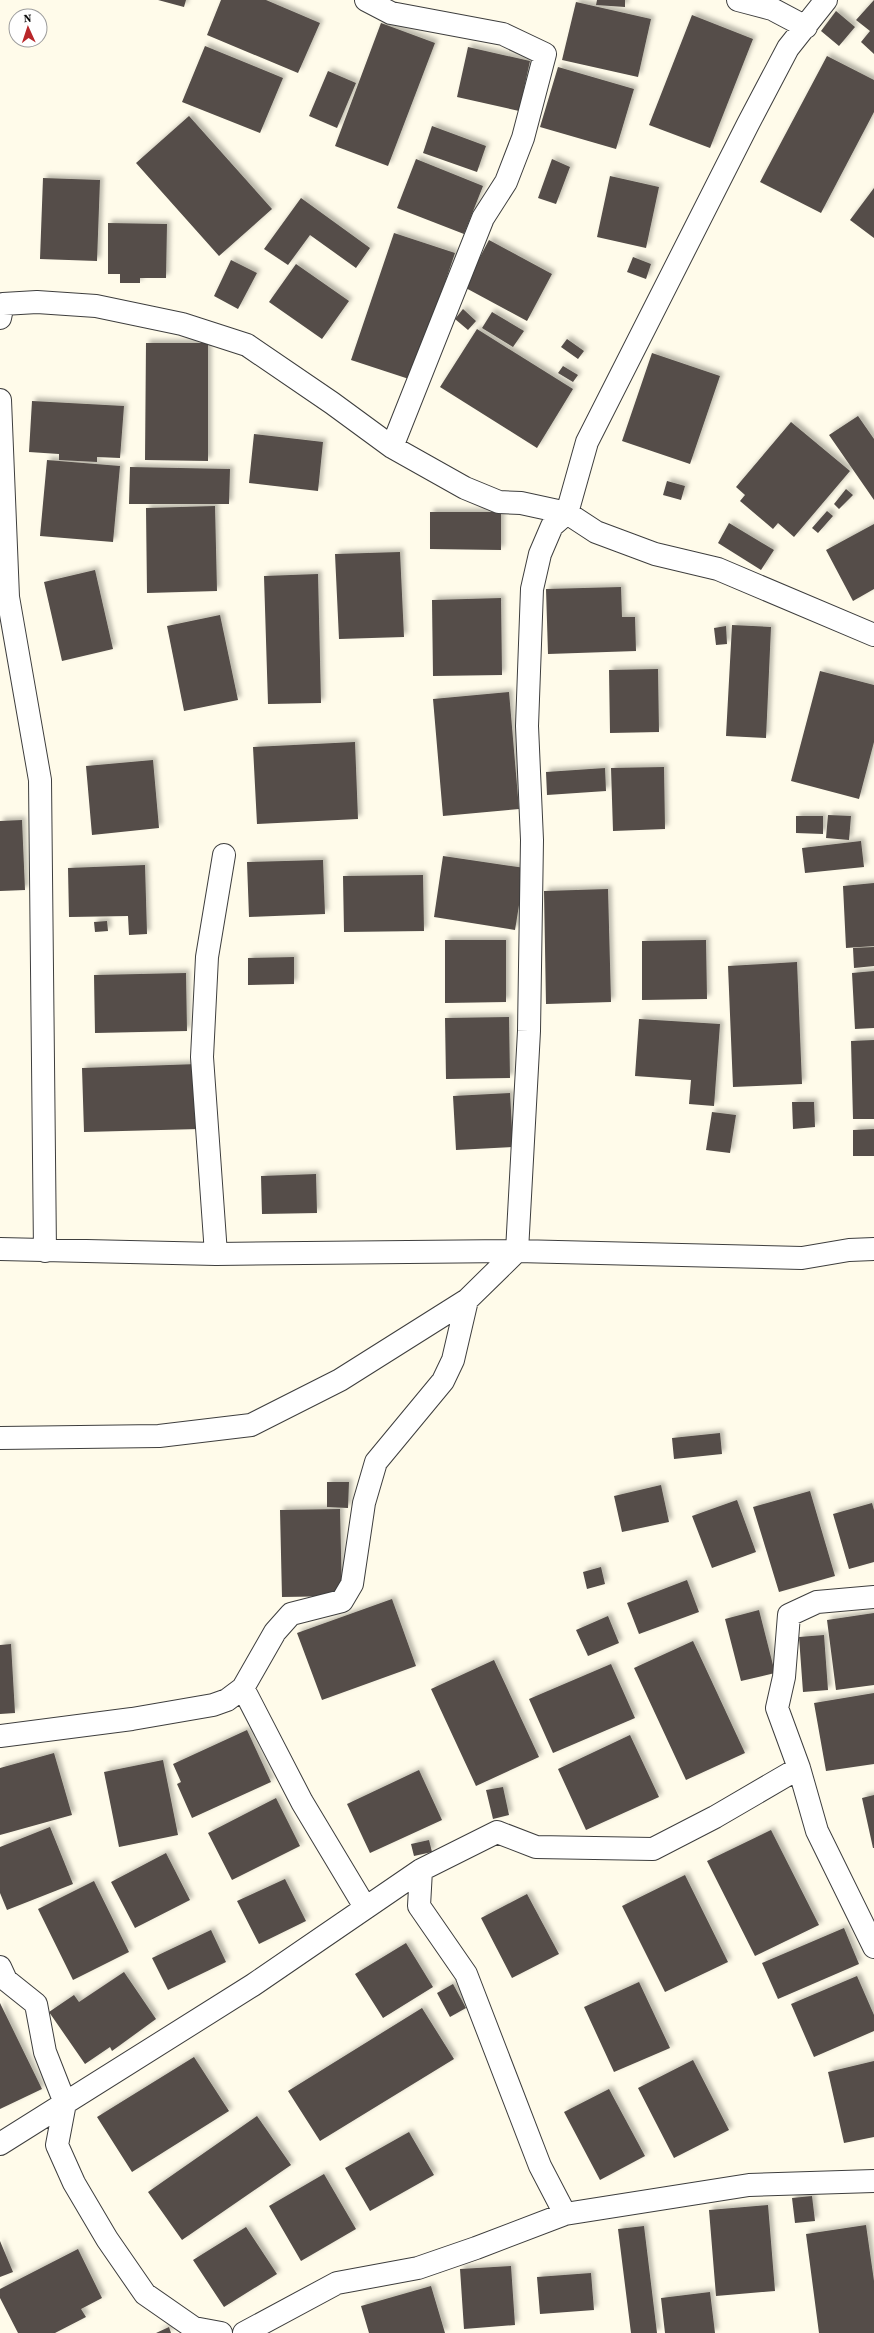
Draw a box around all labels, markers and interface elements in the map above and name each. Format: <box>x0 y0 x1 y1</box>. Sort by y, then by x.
north arrow <box>8 8 48 48</box>
text: N <box>23 11 32 26</box>

